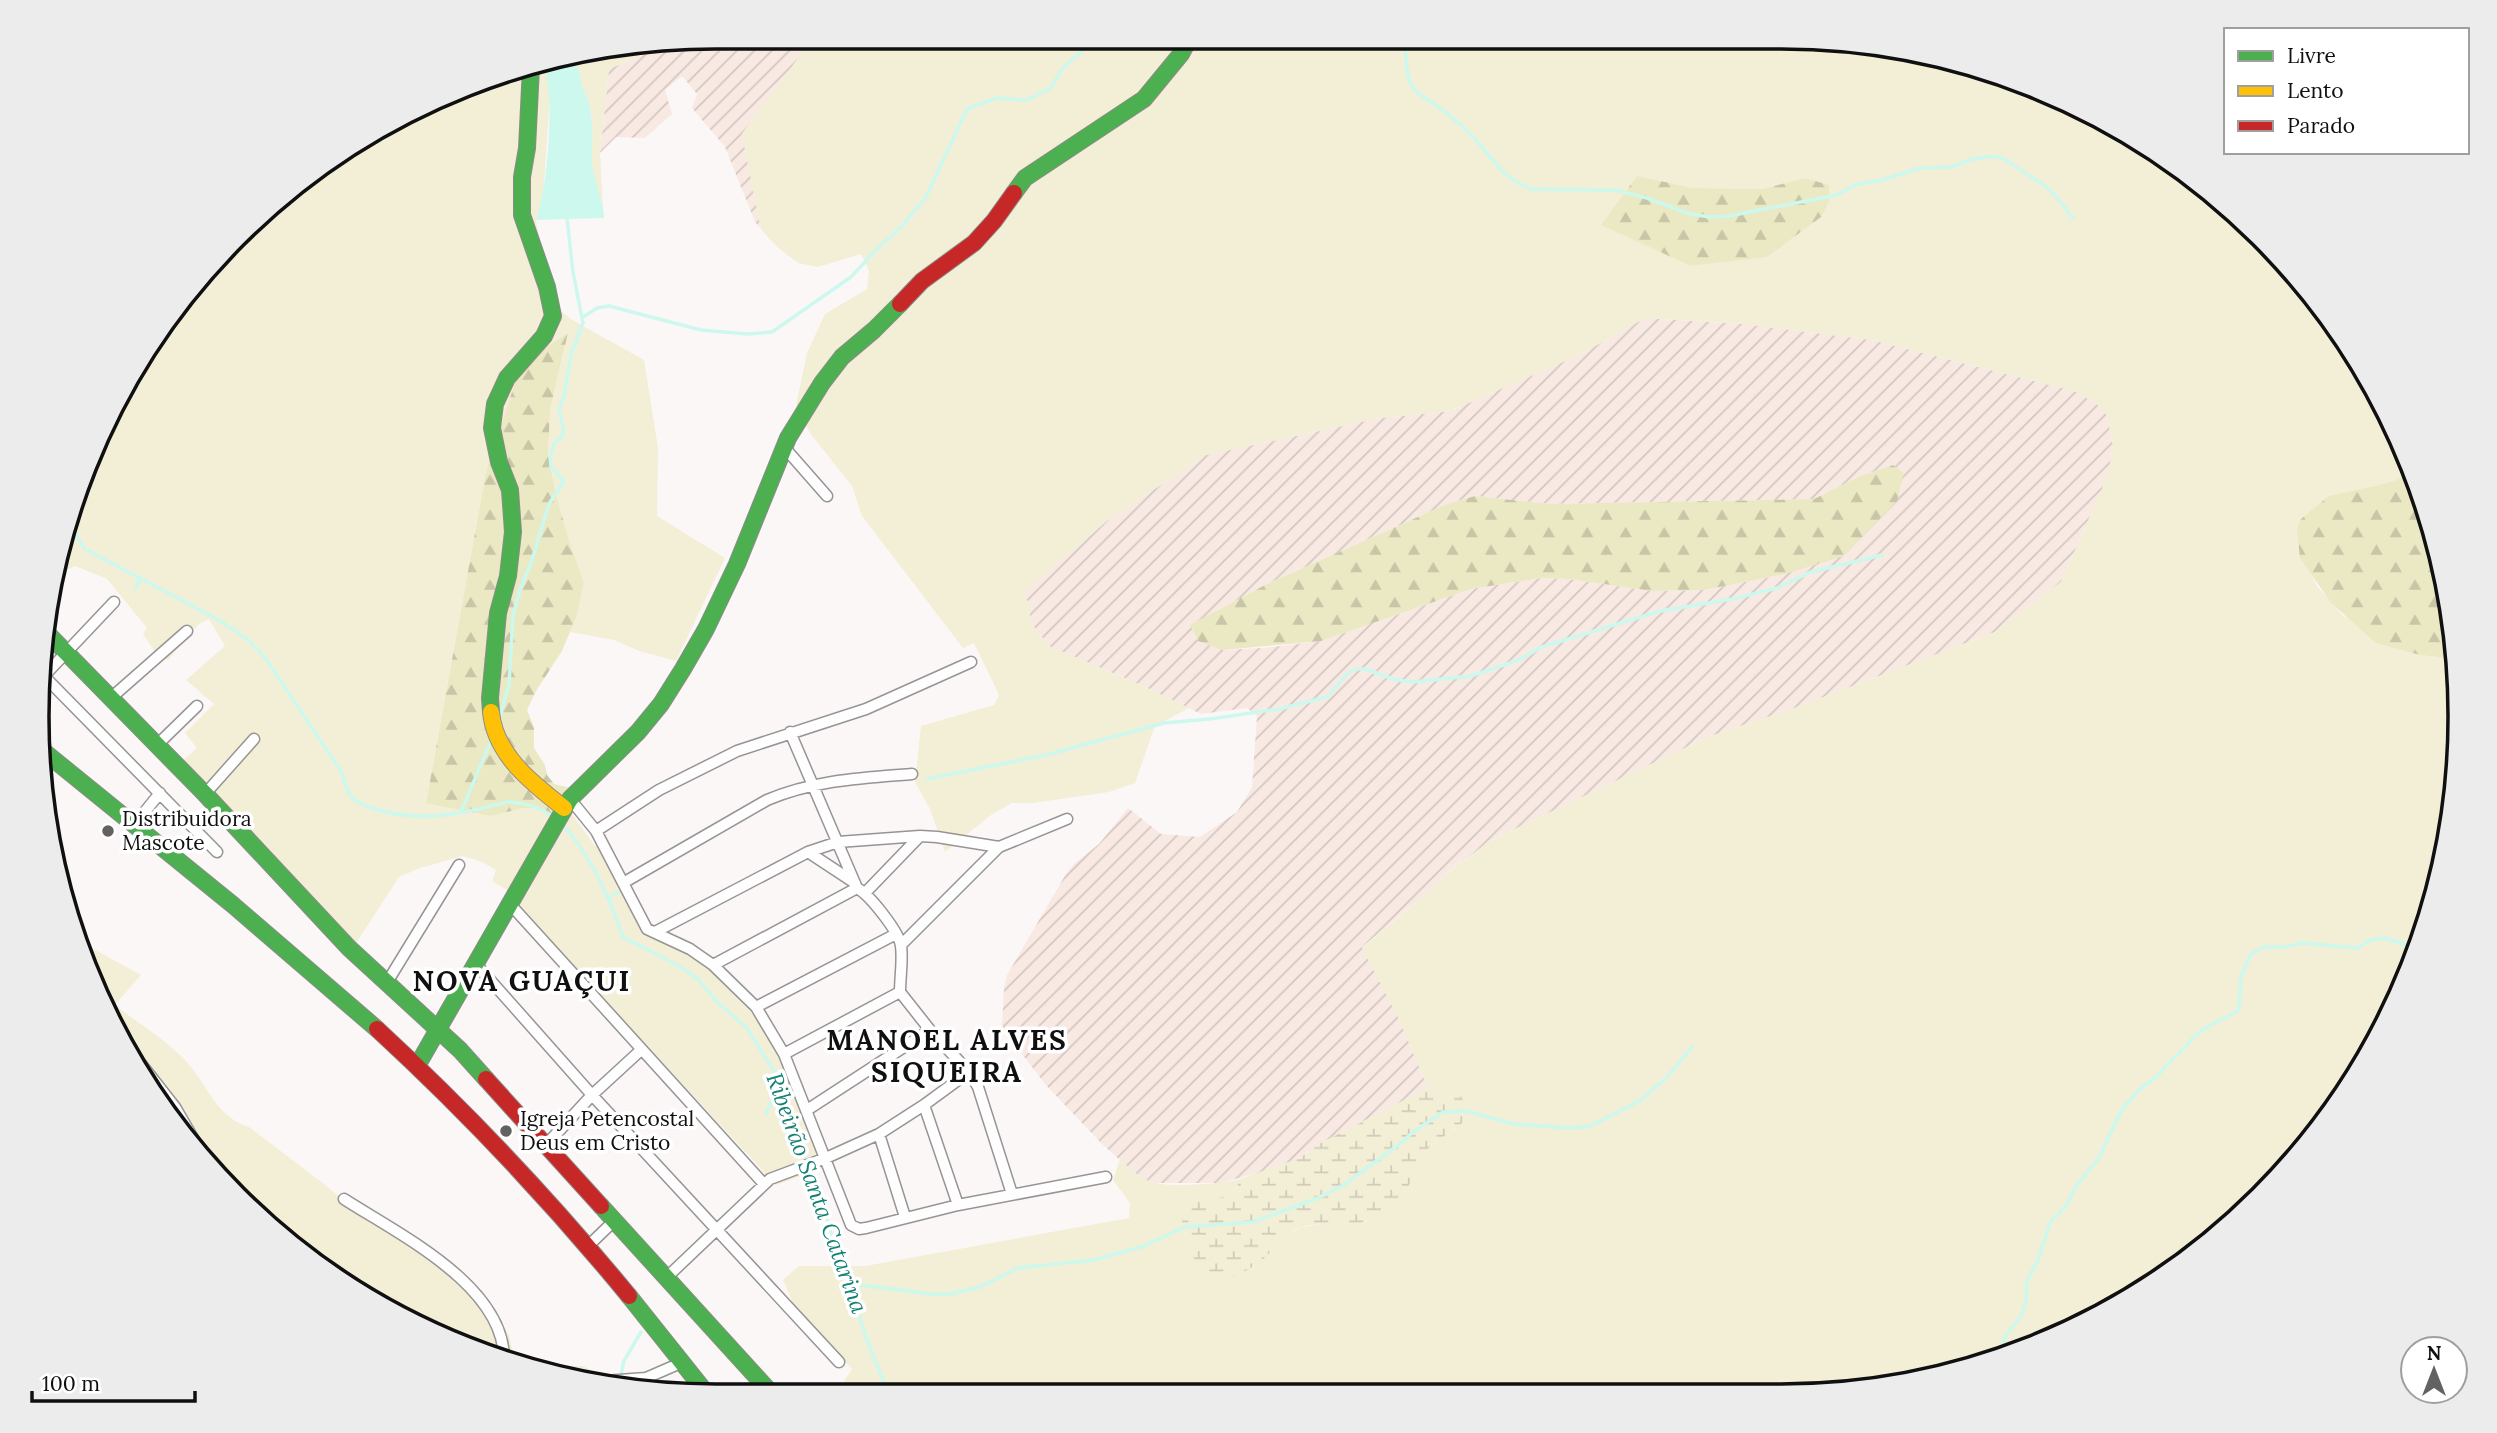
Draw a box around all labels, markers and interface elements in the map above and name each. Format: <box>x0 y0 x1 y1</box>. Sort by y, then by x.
legend <box>2224 28 2469 154</box>
text: Livre <box>2287 42 2336 69</box>
text: Lento <box>2287 77 2344 104</box>
text: Parado <box>2287 112 2355 139</box>
place label: Distribuidora Mascote <box>122 805 252 856</box>
marker: Distribuidora Mascote <box>100 823 116 839</box>
district label: NOVA GUAÇUI <box>413 963 631 999</box>
district label: MANOEL ALVES SIQUEIRA <box>826 1022 1068 1090</box>
water label: Ribeirão Santa Catarina <box>760 1069 875 1317</box>
place label: Igreja Petencostal Deus em Cristo <box>520 1105 694 1156</box>
marker: Igreja Petencostal Deus em Cristo <box>498 1123 514 1139</box>
north arrow <box>2399 1335 2469 1405</box>
text: N <box>2427 1341 2442 1365</box>
scale bar <box>32 1360 194 1404</box>
text: 100 m <box>42 1370 100 1397</box>

